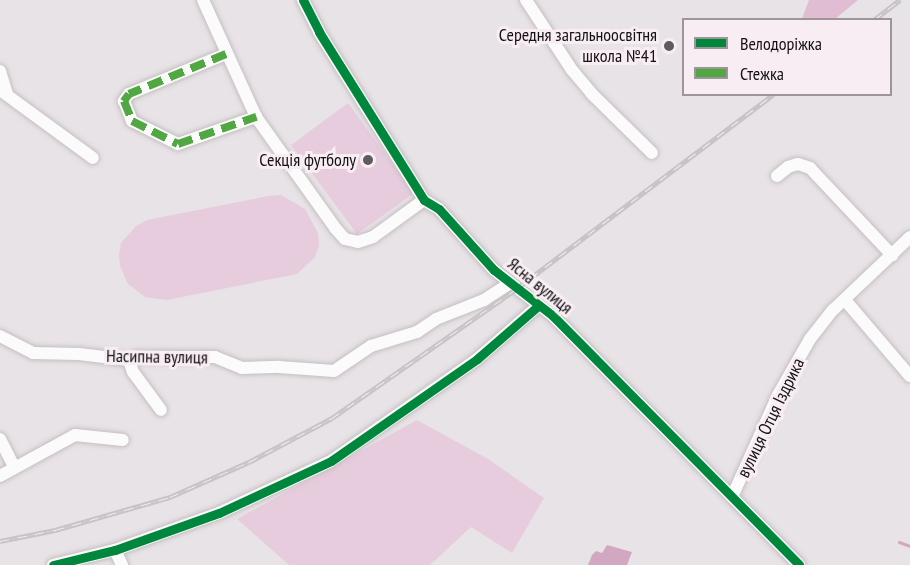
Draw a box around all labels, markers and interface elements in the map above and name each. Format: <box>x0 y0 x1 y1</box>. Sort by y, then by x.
legend <box>682 18 892 96</box>
place label: Середня загальноосвітня школа №41 <box>499 25 657 68</box>
text: Велодоріжка <box>740 32 822 55</box>
marker: Середня загальноосвітня школа №41 <box>662 39 676 53</box>
text: Стежка <box>740 62 784 85</box>
place label: Секція футболу <box>259 149 356 171</box>
marker: Секція футболу <box>361 153 375 167</box>
street label: Ясна вулиця <box>503 253 577 319</box>
street label: Насипна вулиця <box>106 345 208 369</box>
street label: вулиця Отця Іздрика <box>733 355 809 481</box>

